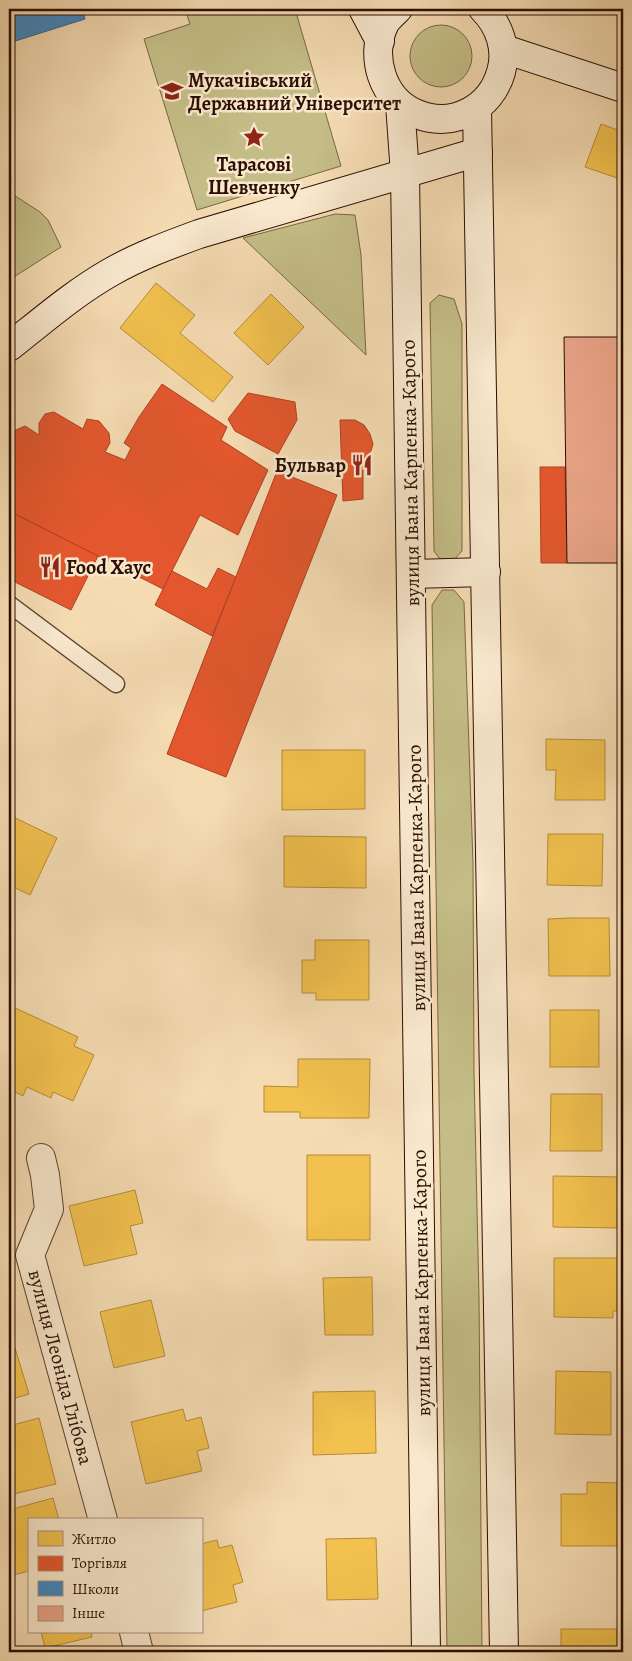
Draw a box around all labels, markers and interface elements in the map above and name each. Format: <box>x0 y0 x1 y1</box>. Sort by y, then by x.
place label: Мукачівський Державний Університет <box>188 67 401 117</box>
school or university icon: Мукачівський Державний Університет <box>159 78 185 104</box>
place icon: Тарасові Шевченку <box>241 124 267 150</box>
place label: Тарасові Шевченку <box>208 151 300 201</box>
street label: вулиця Івана Карпенка-Карого <box>395 339 426 607</box>
place label: Бульвар <box>274 452 346 479</box>
restaurant icon: Бульвар <box>349 452 375 478</box>
restaurant icon: Food Хаус <box>37 554 63 580</box>
place label: Food Хаус <box>66 554 151 581</box>
street label: вулиця Івана Карпенка-Карого <box>401 744 432 1012</box>
street label: вулиця Івана Карпенка-Карого <box>406 1149 437 1417</box>
street label: вулиця Леоніда Глібова <box>21 1267 100 1468</box>
legend <box>28 1518 202 1634</box>
text: Житло <box>72 1529 116 1549</box>
text: Торгівля <box>72 1553 127 1573</box>
text: Школи <box>72 1579 119 1599</box>
text: Інше <box>72 1603 105 1623</box>

